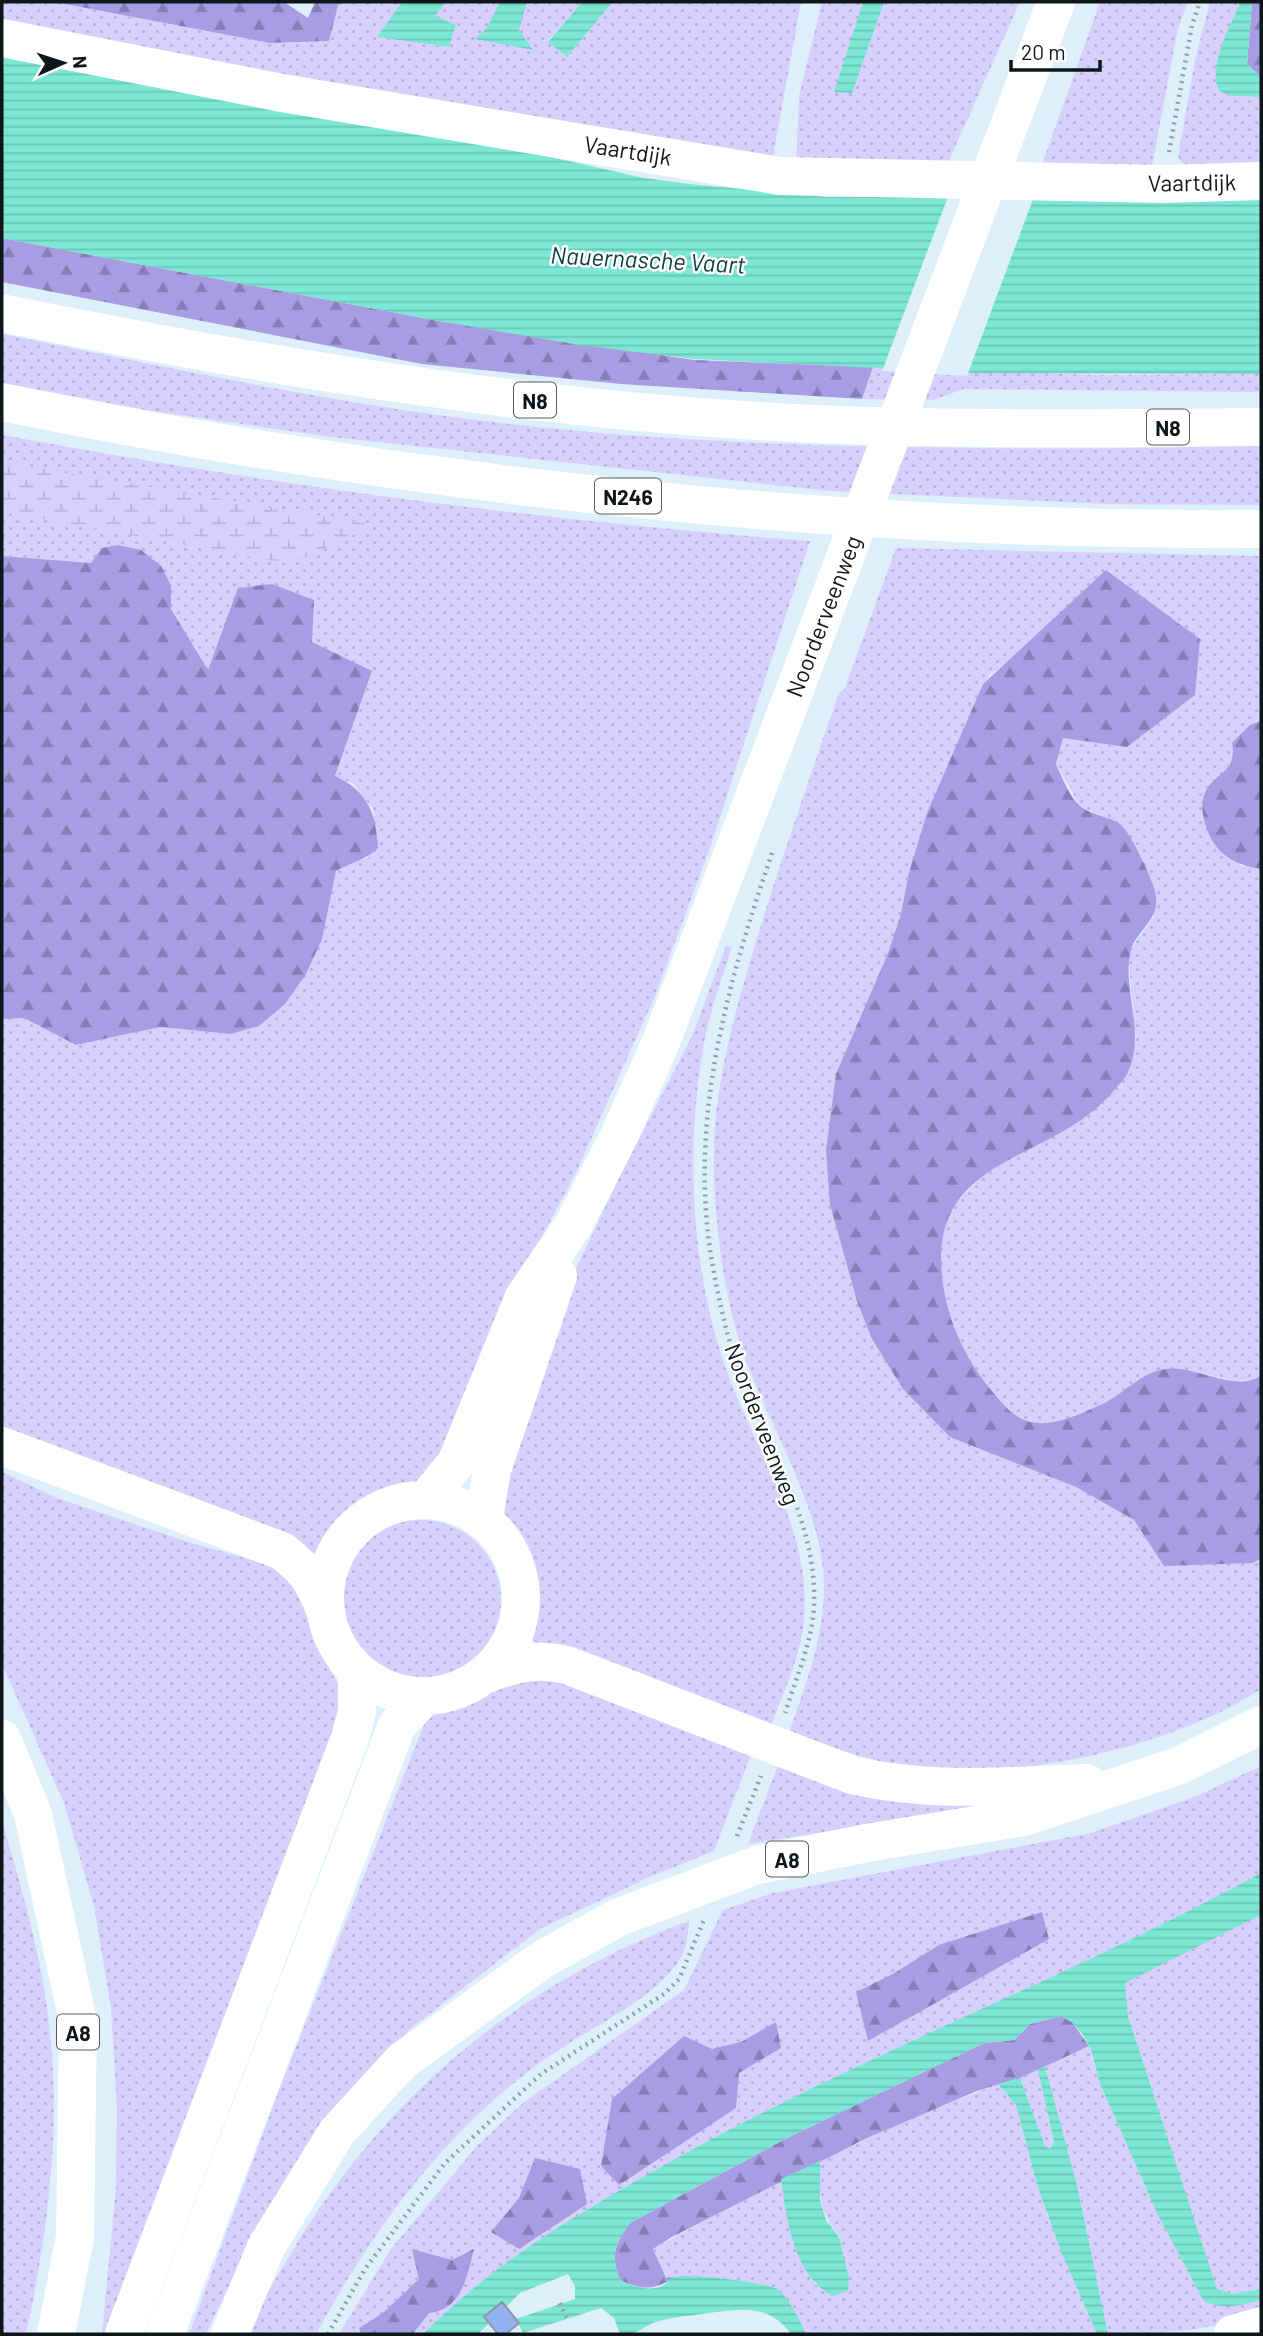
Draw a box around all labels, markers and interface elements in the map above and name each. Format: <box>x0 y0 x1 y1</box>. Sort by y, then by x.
north arrow <box>28 28 98 98</box>
scale bar <box>1011 28 1100 72</box>
text: 20 m <box>1021 39 1066 64</box>
text: N <box>69 55 92 69</box>
street label: Vaartdijk <box>582 129 674 171</box>
street label: Vaartdijk <box>1148 167 1236 197</box>
water label: Nauernasche Vaart <box>550 239 747 279</box>
road number: N8 <box>514 382 556 418</box>
road number: N8 <box>1147 410 1189 444</box>
road number: N246 <box>595 478 661 514</box>
street label: Noorderveenweg <box>779 531 867 701</box>
street label: Noorderveenweg <box>719 1339 807 1509</box>
road number: A8 <box>766 1842 808 1876</box>
road number: A8 <box>57 2014 99 2050</box>

